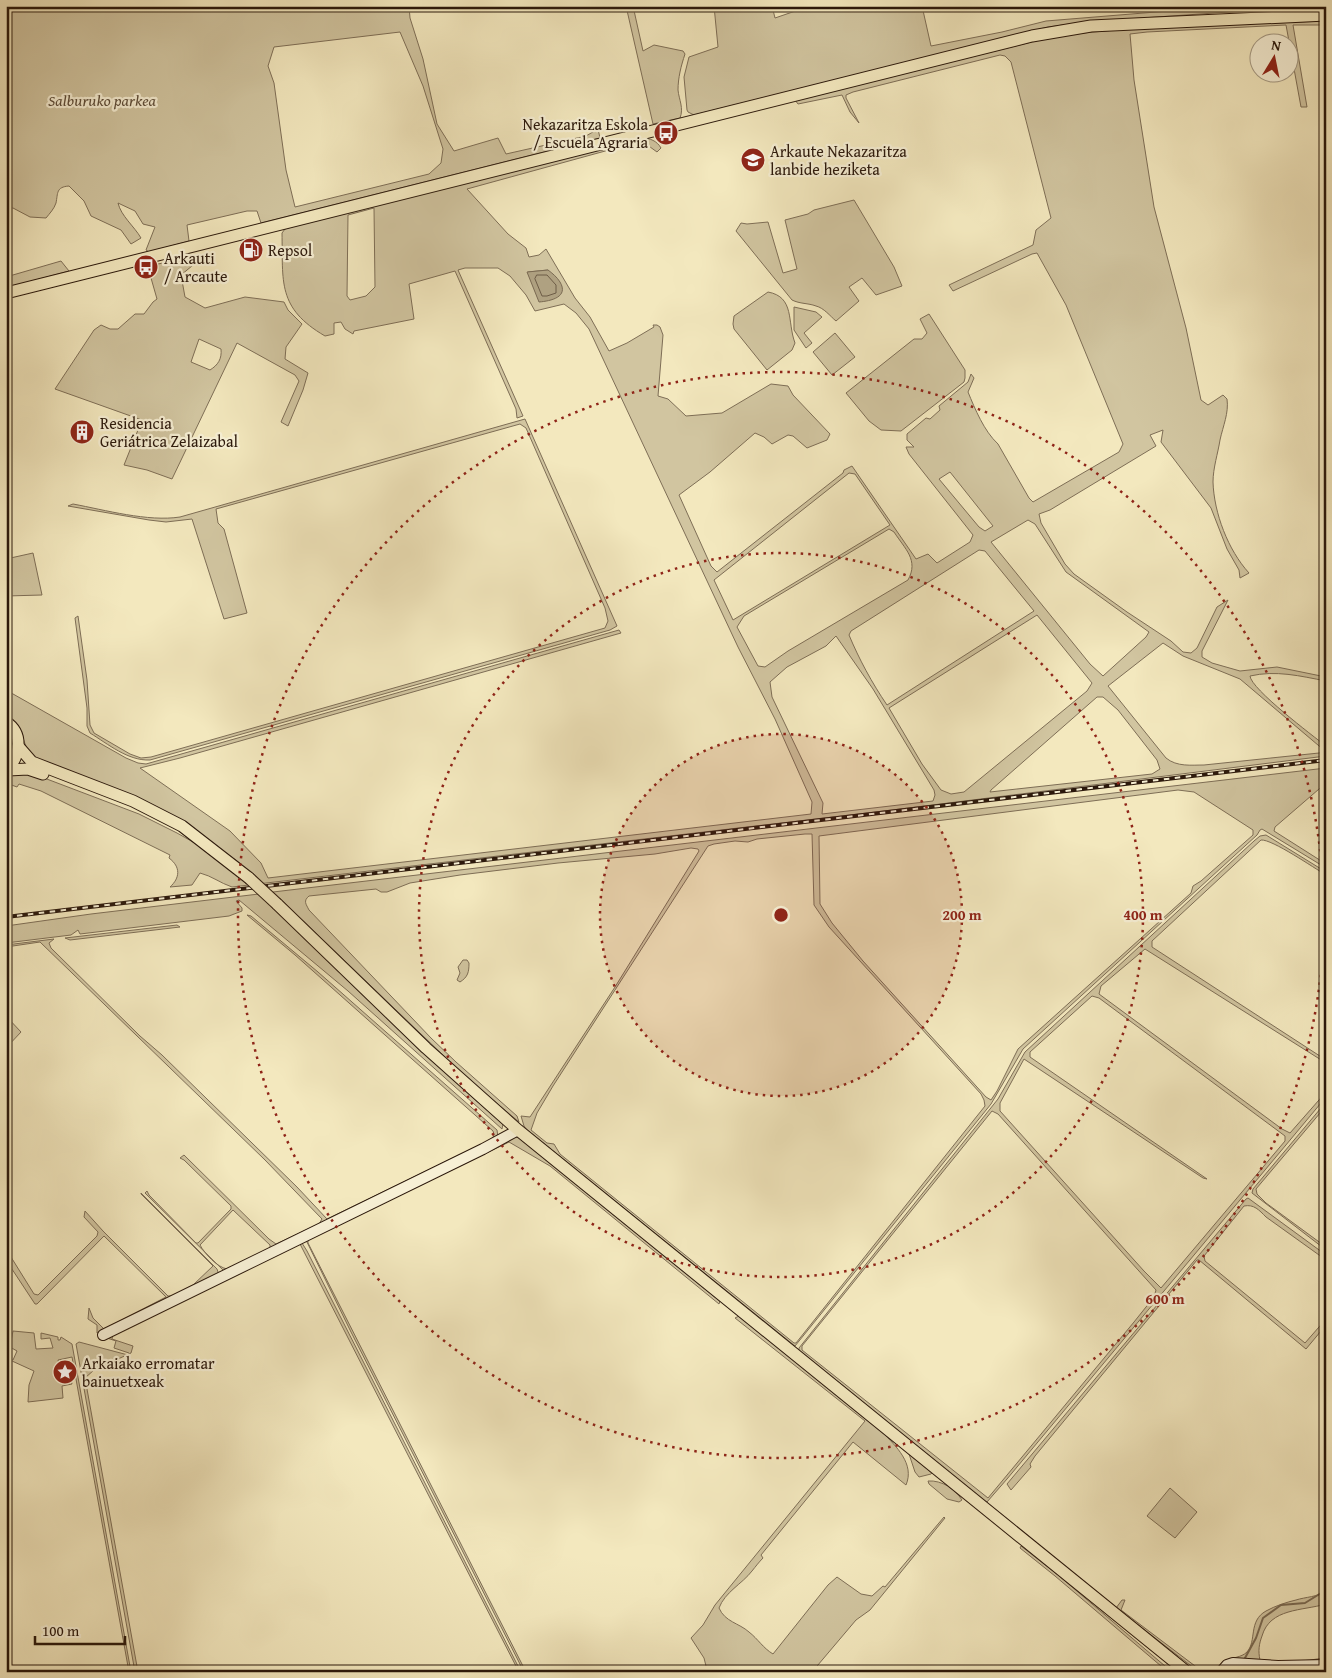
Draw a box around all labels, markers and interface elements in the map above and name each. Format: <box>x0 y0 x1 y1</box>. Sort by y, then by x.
north arrow <box>1250 32 1300 82</box>
text: N <box>1270 35 1283 56</box>
park label: Salburuko parkea <box>48 88 157 112</box>
place label: Nekazaritza Eskola / Escuela Agraria <box>522 112 648 154</box>
bus stop icon: Nekazaritza Eskola / Escuela Agraria <box>653 120 679 146</box>
place label: Arkaute Nekazaritza lanbide heziketa <box>770 139 907 181</box>
school or university icon: Arkaute Nekazaritza lanbide heziketa <box>740 147 766 173</box>
fuel station icon: Repsol <box>238 237 264 263</box>
place label: Repsol <box>268 238 313 262</box>
place label: Arkauti / Arcaute <box>164 246 228 288</box>
bus stop icon: Arkauti / Arcaute <box>133 254 159 280</box>
place label: Residencia Geriátrica Zelaizabal <box>100 411 238 453</box>
building icon: Residencia Geriátrica Zelaizabal <box>69 419 95 445</box>
text: 200 m <box>942 904 982 925</box>
text: 400 m <box>1123 904 1163 925</box>
centre of rings <box>772 906 790 924</box>
text: 600 m <box>1145 1288 1185 1309</box>
place label: Arkaiako erromatar bainuetxeak <box>82 1351 215 1393</box>
place icon: Arkaiako erromatar bainuetxeak <box>52 1359 78 1385</box>
scale bar <box>35 1613 125 1645</box>
text: 100 m <box>42 1620 80 1641</box>

